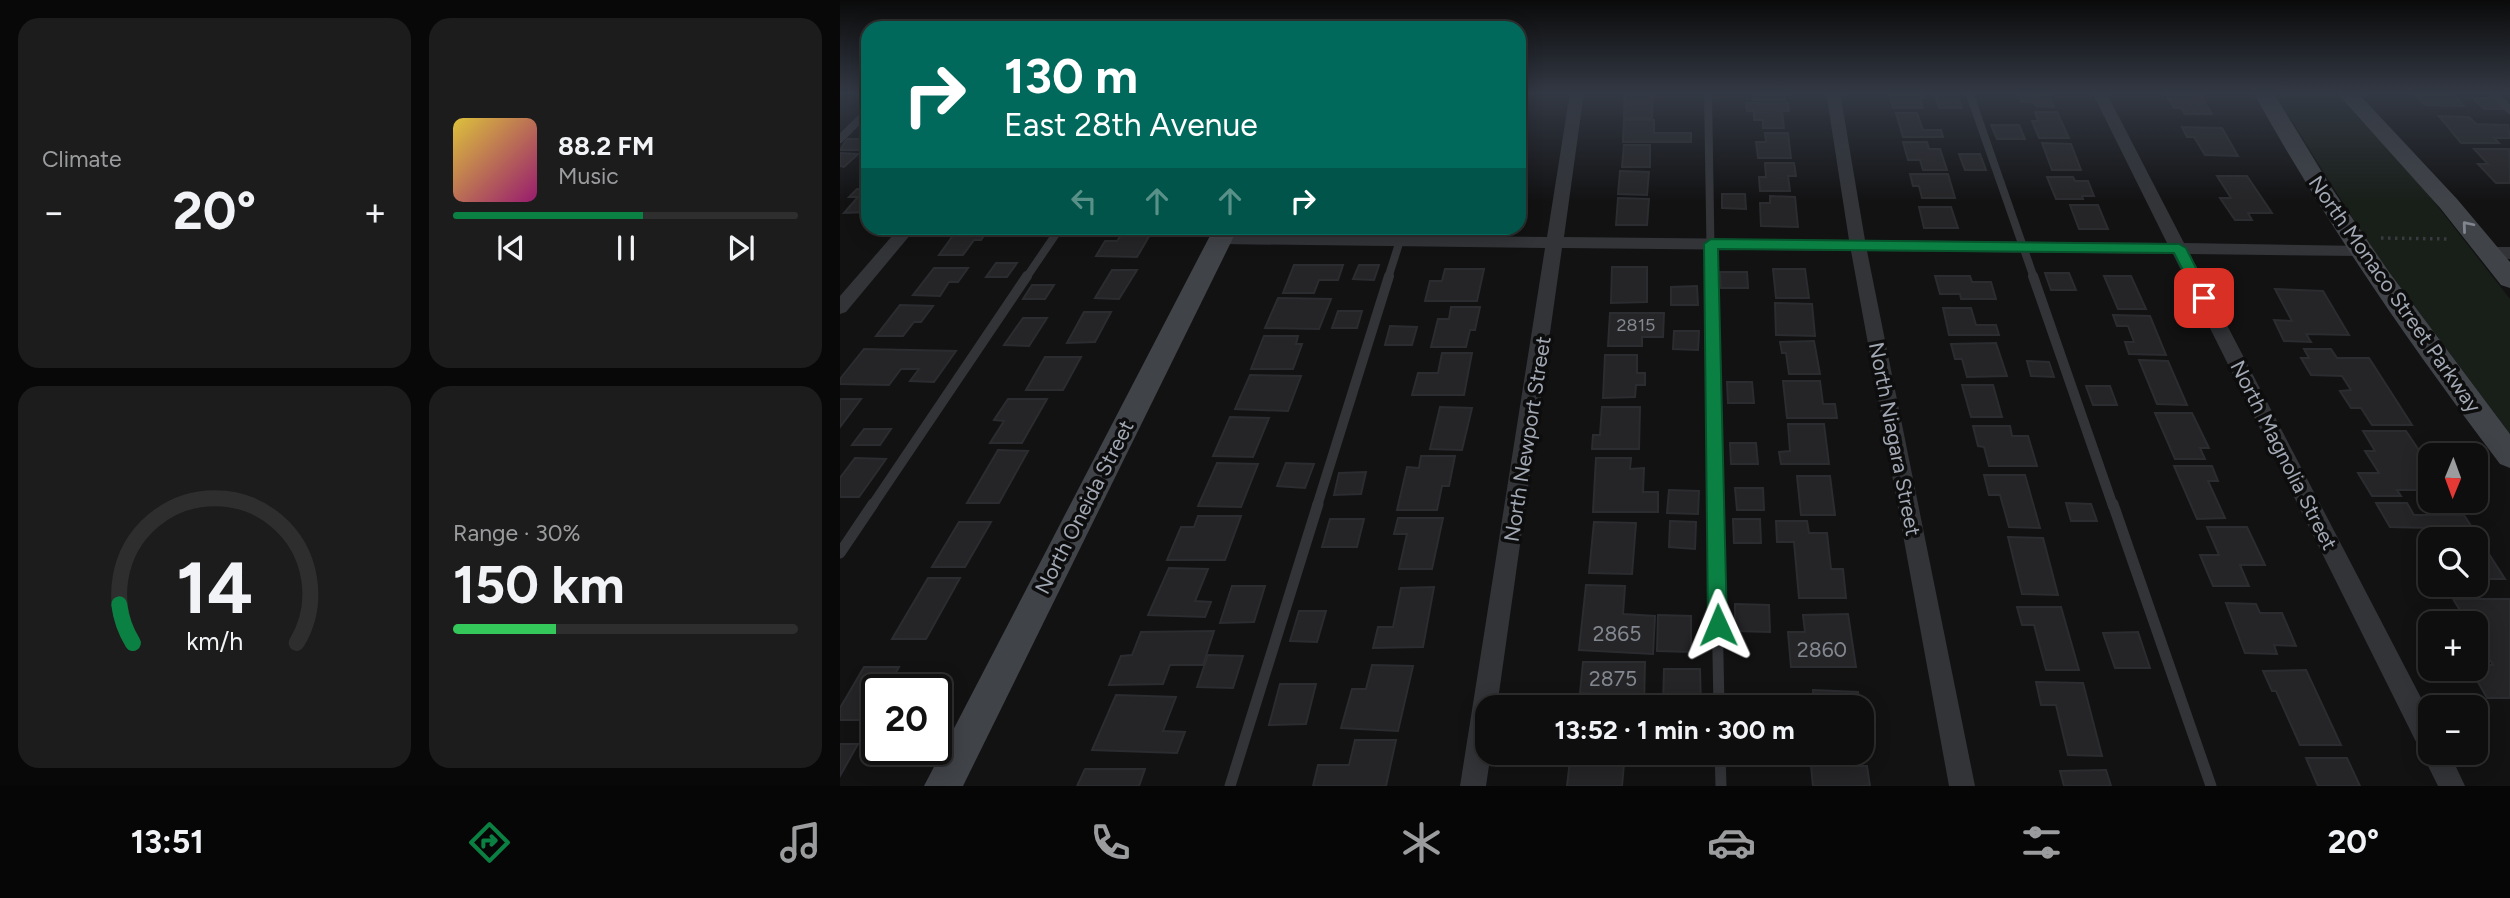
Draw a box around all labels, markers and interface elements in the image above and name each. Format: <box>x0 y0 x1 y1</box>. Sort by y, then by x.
text: 130 m <box>1004 46 1138 105</box>
icon: right <box>889 49 980 140</box>
text: East 28th Avenue <box>1004 106 1258 144</box>
text: 88.2 FM <box>558 130 654 162</box>
text: Climate <box>42 145 121 173</box>
text: Music <box>558 162 619 190</box>
street label: North Monaco Street Parkway <box>2304 171 2486 417</box>
text: 20° <box>173 180 256 242</box>
icon: left <box>1065 182 1103 220</box>
icon: ahead <box>1138 182 1176 220</box>
icon: ahead <box>1211 182 1249 220</box>
icon: right <box>1284 182 1322 220</box>
text: − <box>42 189 66 235</box>
text: + <box>363 189 387 235</box>
one-way arrow <box>2463 222 2475 235</box>
icon: previous <box>492 229 530 267</box>
icon: pause <box>607 229 645 267</box>
icon: next <box>722 229 760 267</box>
pin <box>2174 268 2234 328</box>
icon: arrive <box>2185 279 2223 317</box>
house number: 2815 <box>1617 314 1655 336</box>
street label: North Newport Street <box>1498 334 1556 544</box>
street label: North Niagara Street <box>1864 340 1926 538</box>
street label: North Magnolia Street <box>2225 356 2343 554</box>
street label: North Oneida Street <box>1029 416 1139 598</box>
north arrow <box>2418 443 2488 513</box>
map controls <box>2418 443 2488 765</box>
text: Range · 30% <box>453 519 581 547</box>
button: search <box>2418 527 2488 597</box>
text: 14 <box>176 544 253 631</box>
text: 150 km <box>453 554 625 616</box>
position arrow <box>1681 588 1755 662</box>
button: + <box>2418 611 2488 681</box>
house number: 2865 <box>1593 621 1641 646</box>
text: km/h <box>186 626 243 656</box>
house number: 2860 <box>1797 637 1847 662</box>
house number: 2875 <box>1589 666 1637 691</box>
speed limit sign: 20 <box>861 674 952 765</box>
button: − <box>2418 695 2488 765</box>
text: 13:52 · 1 min · 300 m <box>1554 714 1795 746</box>
icon: directions <box>465 818 514 867</box>
icon: music <box>776 818 825 867</box>
icon: phone <box>1086 818 1135 867</box>
icon: climate <box>1397 818 1446 867</box>
icon: car <box>1707 818 1756 867</box>
icon: filters <box>2017 818 2066 867</box>
text: 13:51 <box>131 823 204 861</box>
text: 20° <box>2328 823 2379 861</box>

